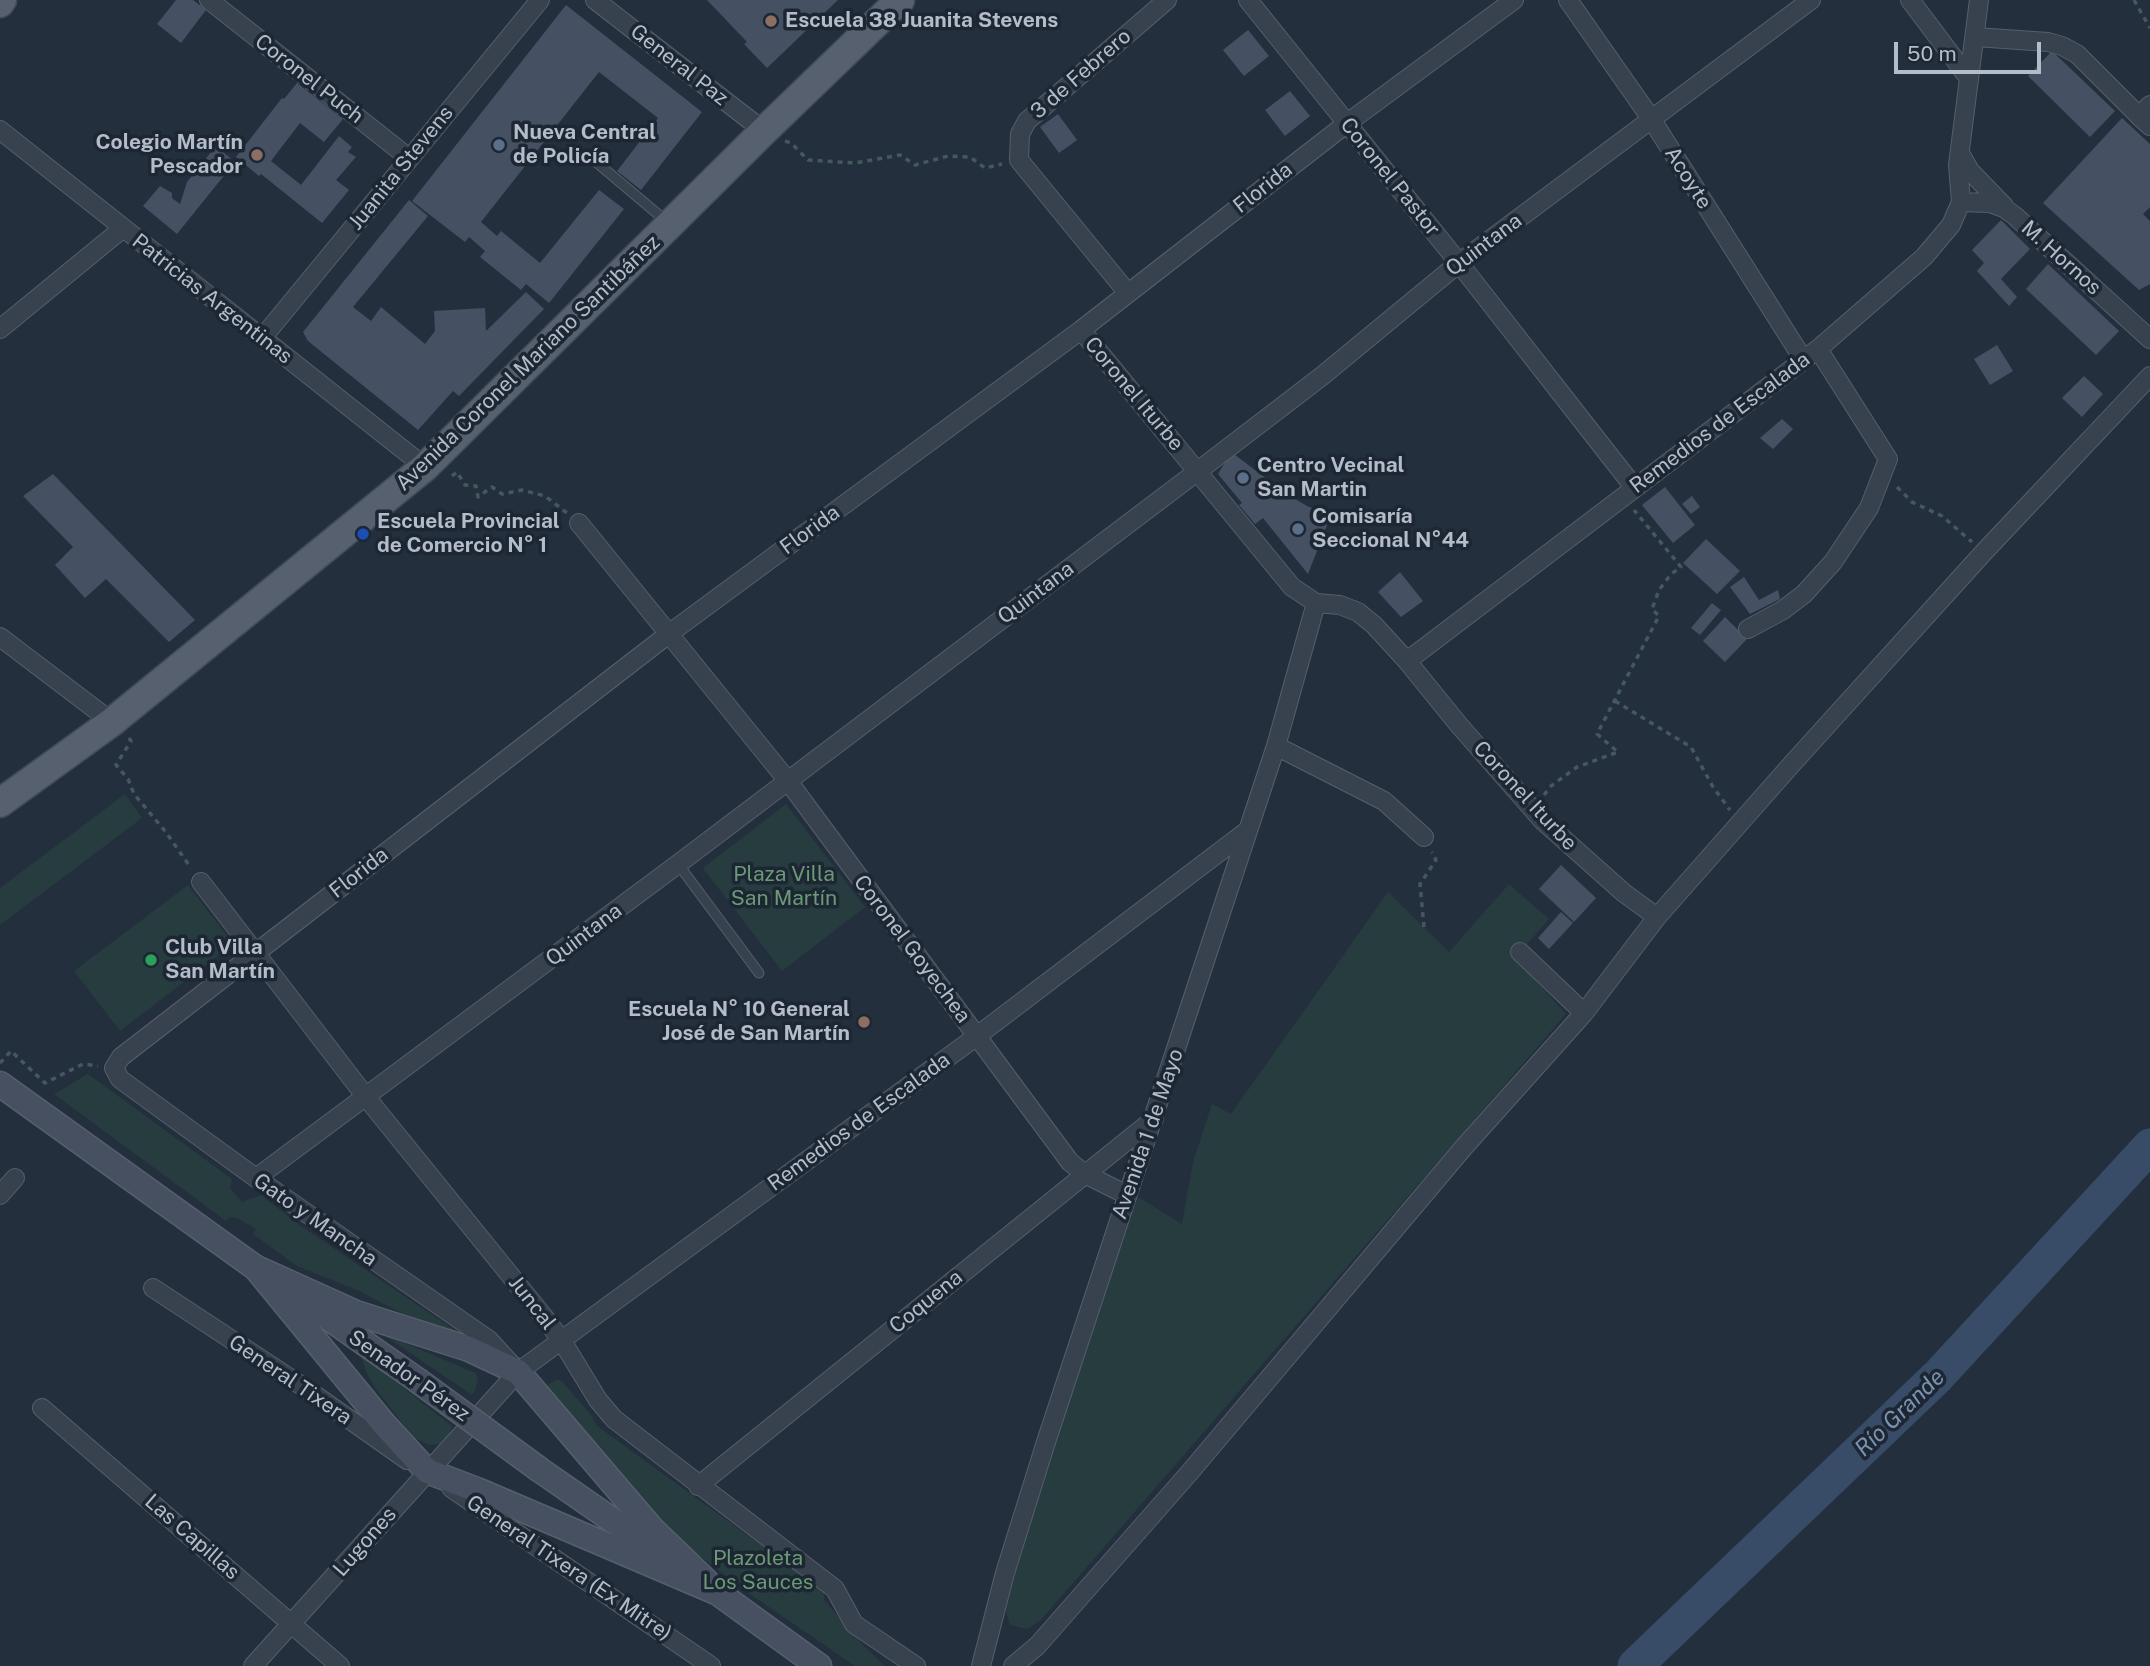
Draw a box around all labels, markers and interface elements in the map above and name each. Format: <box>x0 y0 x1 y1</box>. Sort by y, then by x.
place label: Escuela 38 Juanita Stevens <box>785 8 1058 34</box>
marker: Escuela 38 Juanita Stevens <box>763 13 779 29</box>
street label: General Paz <box>625 19 733 111</box>
street label: 3 de Febrero <box>1026 24 1136 124</box>
scale bar <box>1898 28 2045 72</box>
street label: Coronel Puch <box>250 29 368 129</box>
text: 50 m <box>1907 41 1957 66</box>
street label: Juanita Stevens <box>343 101 459 235</box>
street label: Coronel Pastor <box>1335 113 1445 241</box>
place label: Nueva Central de Policía <box>513 120 656 170</box>
place label: Colegio Martín Pescador <box>95 130 243 180</box>
marker: Nueva Central de Policía <box>491 137 507 153</box>
street label: Acoyte <box>1659 142 1717 214</box>
marker: Colegio Martín Pescador <box>249 147 265 163</box>
street label: Florida <box>1229 157 1297 219</box>
street label: Quintana <box>1441 208 1527 282</box>
street label: M. Hornos <box>2016 216 2106 300</box>
street label: Patricias Argentinas <box>127 229 297 369</box>
street label: Avenida Coronel Mariano Santibáñez <box>391 230 665 496</box>
street label: Coronel Iturbe <box>1079 332 1189 456</box>
street label: Remedios de Escalada <box>1625 347 1815 499</box>
place label: Centro Vecinal San Martin <box>1257 453 1404 503</box>
marker: Centro Vecinal San Martin <box>1235 470 1251 486</box>
street label: Florida <box>775 500 845 560</box>
place label: Comisaría Seccional N°44 <box>1312 504 1469 554</box>
place label: Escuela Provincial de Comercio N° 1 <box>377 509 560 559</box>
marker: Comisaría Seccional N°44 <box>1290 521 1306 537</box>
marker: Escuela Provincial de Comercio N° 1 <box>355 526 371 542</box>
street label: Quintana <box>993 556 1079 630</box>
street label: Coronel Iturbe <box>1468 736 1582 856</box>
street label: Florida <box>325 842 393 904</box>
park label: Plaza Villa San Martín <box>731 862 837 912</box>
street label: Coronel Goyechea <box>848 870 976 1028</box>
street label: Quintana <box>541 898 627 972</box>
place label: Club Villa San Martín <box>165 935 275 985</box>
marker: Club Villa San Martín <box>143 952 159 968</box>
place label: Escuela N° 10 General José de San Martín <box>628 997 850 1047</box>
marker: Escuela N° 10 General José de San Martín <box>856 1014 872 1030</box>
street label: Avenida 1 de Mayo <box>1107 1046 1189 1222</box>
street label: Remedios de Escalada <box>763 1047 955 1197</box>
street label: Gato y Mancha <box>248 1168 382 1272</box>
street label: Coquena <box>884 1265 968 1339</box>
street label: Juncal <box>503 1271 561 1335</box>
street label: Senador Pérez <box>344 1325 474 1427</box>
street label: General Tixera <box>224 1330 356 1430</box>
water label: Río Grande <box>1849 1364 1951 1462</box>
street label: Las Capillas <box>139 1489 245 1585</box>
street label: General Tixera (Ex Mitre) <box>462 1490 676 1646</box>
street label: Lugones <box>328 1502 402 1582</box>
park label: Plazoleta Los Sauces <box>703 1546 813 1596</box>

